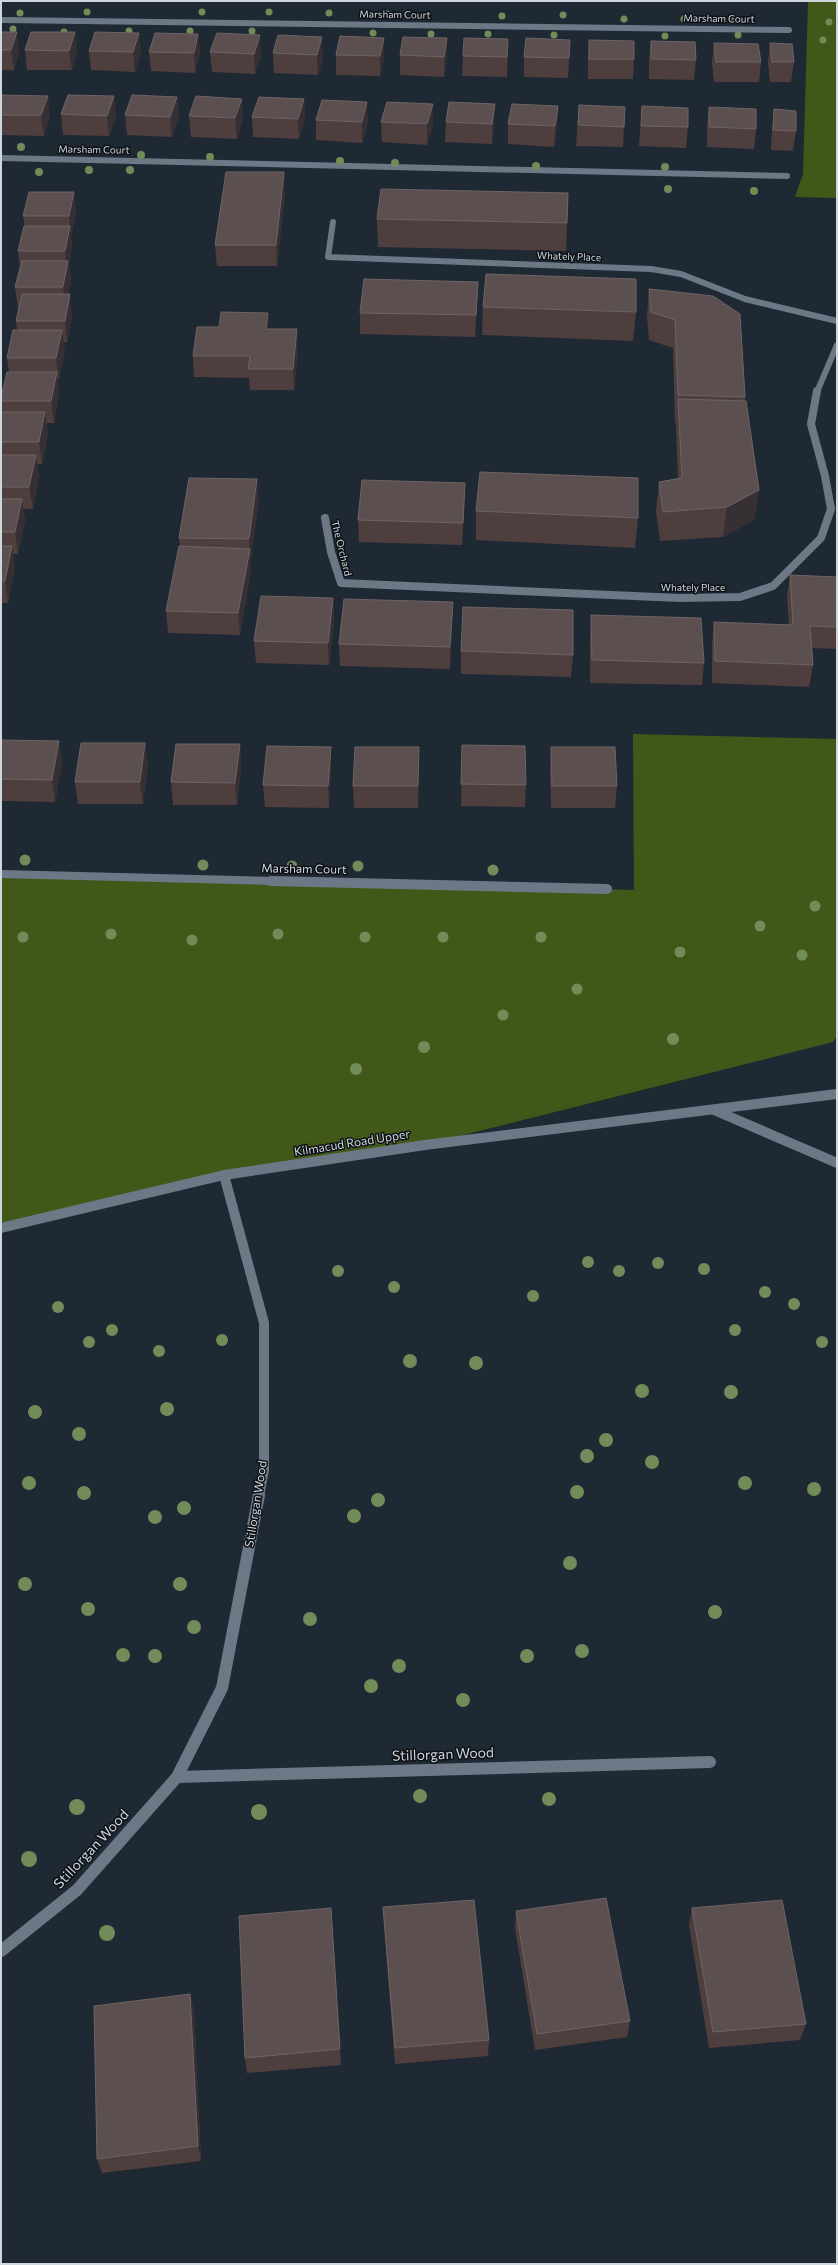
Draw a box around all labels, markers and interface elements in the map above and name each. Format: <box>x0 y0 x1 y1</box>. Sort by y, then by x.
street label: Marsham Court <box>359 7 431 21</box>
street label: Marsham Court <box>683 11 755 25</box>
street label: Marsham Court <box>58 142 130 156</box>
street label: Whately Place <box>537 249 601 263</box>
street label: The Orchard <box>329 519 355 577</box>
street label: Whately Place <box>661 581 725 593</box>
street label: Marsham Court <box>261 860 347 876</box>
street label: Kilmacud Road Upper <box>293 1126 411 1158</box>
street label: Stillorgan Wood <box>241 1459 269 1548</box>
street label: Stillorgan Wood <box>392 1743 494 1764</box>
street label: Stillorgan Wood <box>50 1806 132 1892</box>

